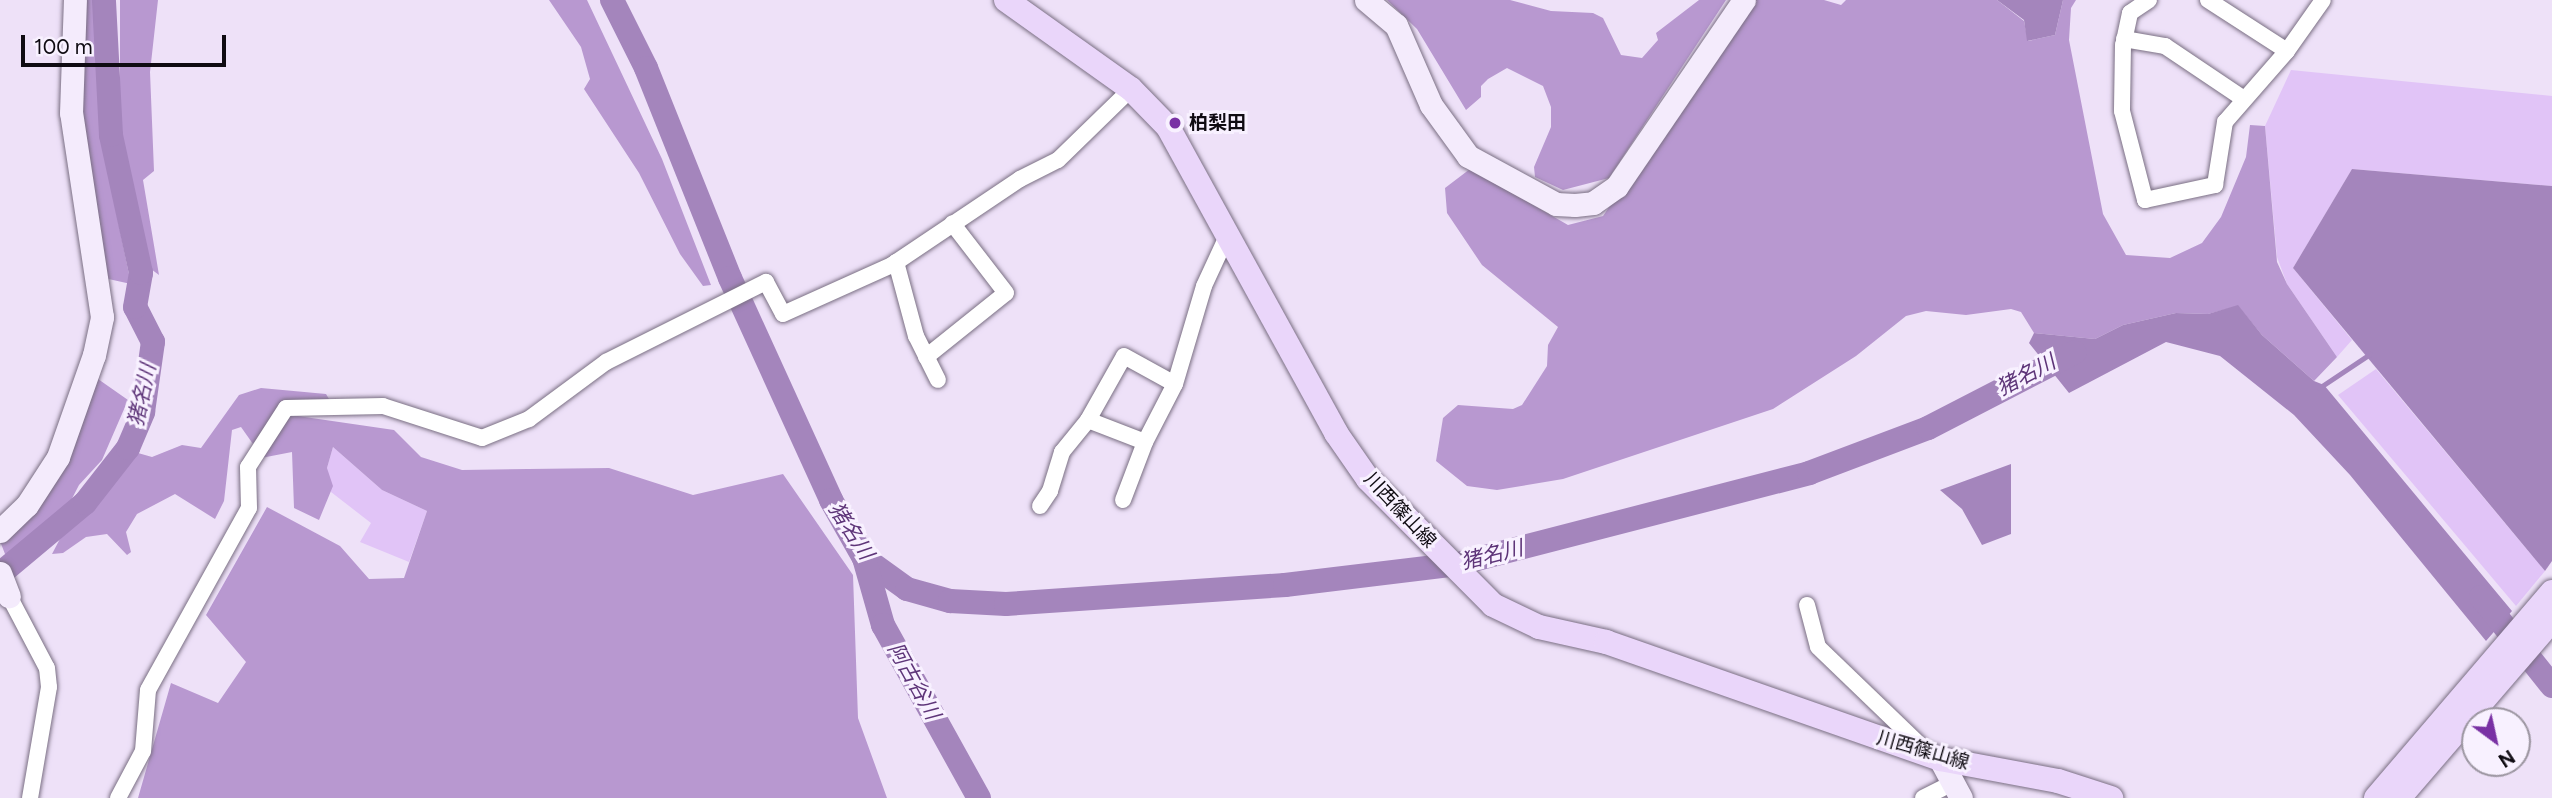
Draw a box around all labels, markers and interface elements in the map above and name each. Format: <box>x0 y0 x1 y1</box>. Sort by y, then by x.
scale bar <box>24 21 229 65</box>
text: 100 m <box>34 34 93 59</box>
place label: 柏梨田 <box>1189 112 1246 134</box>
marker: 柏梨田 <box>1167 115 1183 131</box>
water label: 猪名川 <box>1992 349 2060 401</box>
water label: 猪名川 <box>123 362 161 428</box>
street label: 川西篠山線 <box>1359 467 1441 553</box>
water label: 猪名川 <box>823 498 879 564</box>
water label: 猪名川 <box>1458 535 1526 575</box>
water label: 阿古谷川 <box>883 638 945 724</box>
north arrow <box>2461 707 2531 777</box>
street label: 川西篠山線 <box>1874 726 1972 774</box>
text: N <box>2494 745 2519 772</box>

